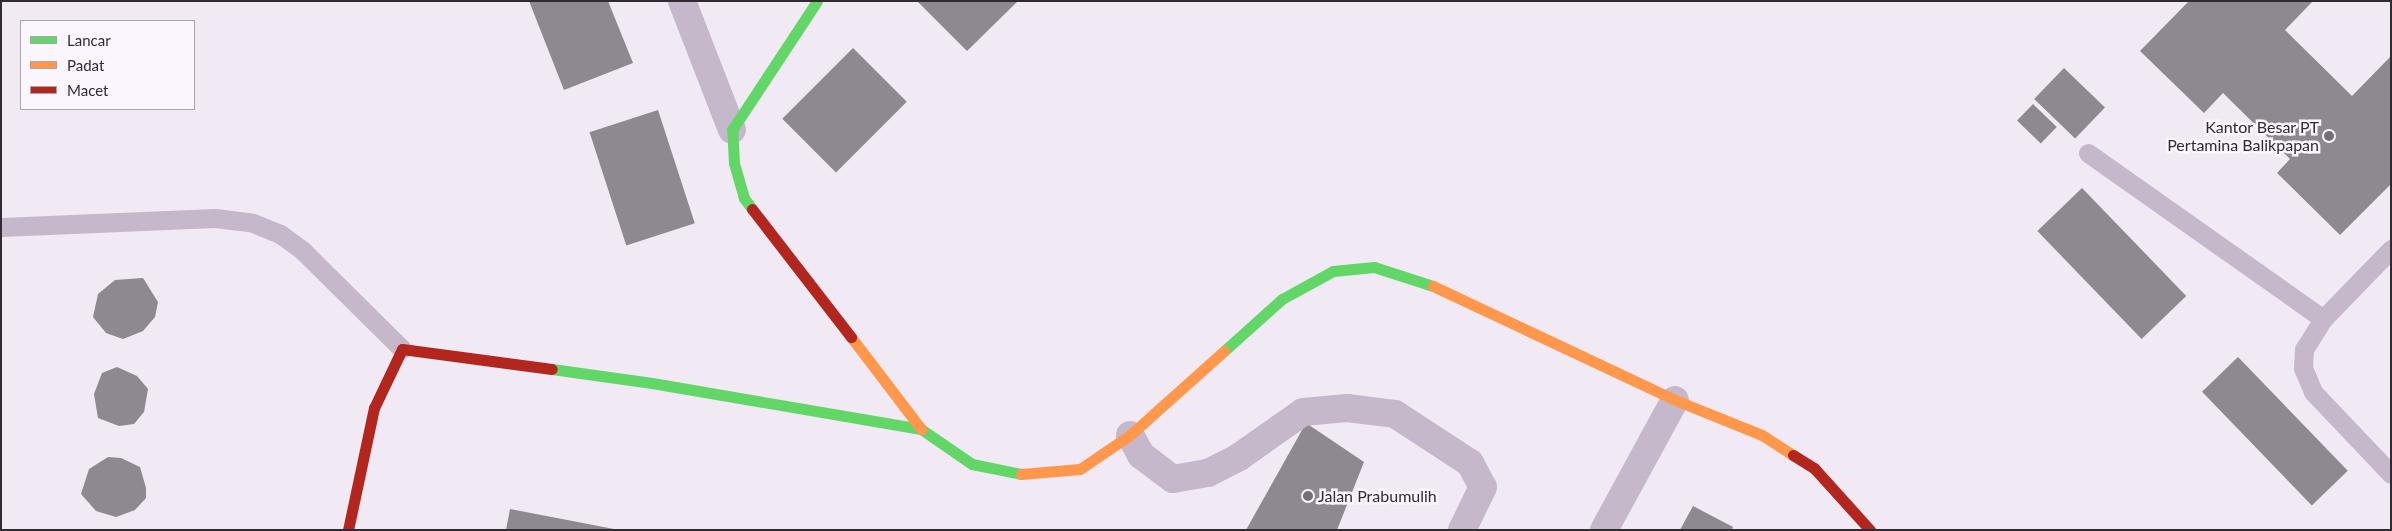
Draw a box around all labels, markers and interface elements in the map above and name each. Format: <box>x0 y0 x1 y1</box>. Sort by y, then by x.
legend <box>20 20 195 110</box>
text: Lancar <box>67 31 111 49</box>
text: Padat <box>67 56 104 74</box>
text: Macet <box>67 81 108 99</box>
place label: Kantor Besar PT Pertamina Balikpapan <box>2167 117 2319 155</box>
marker: Kantor Besar PT Pertamina Balikpapan <box>2323 130 2335 142</box>
place label: Jalan Prabumulih <box>1318 486 1437 506</box>
marker: Jalan Prabumulih <box>1302 490 1314 502</box>

